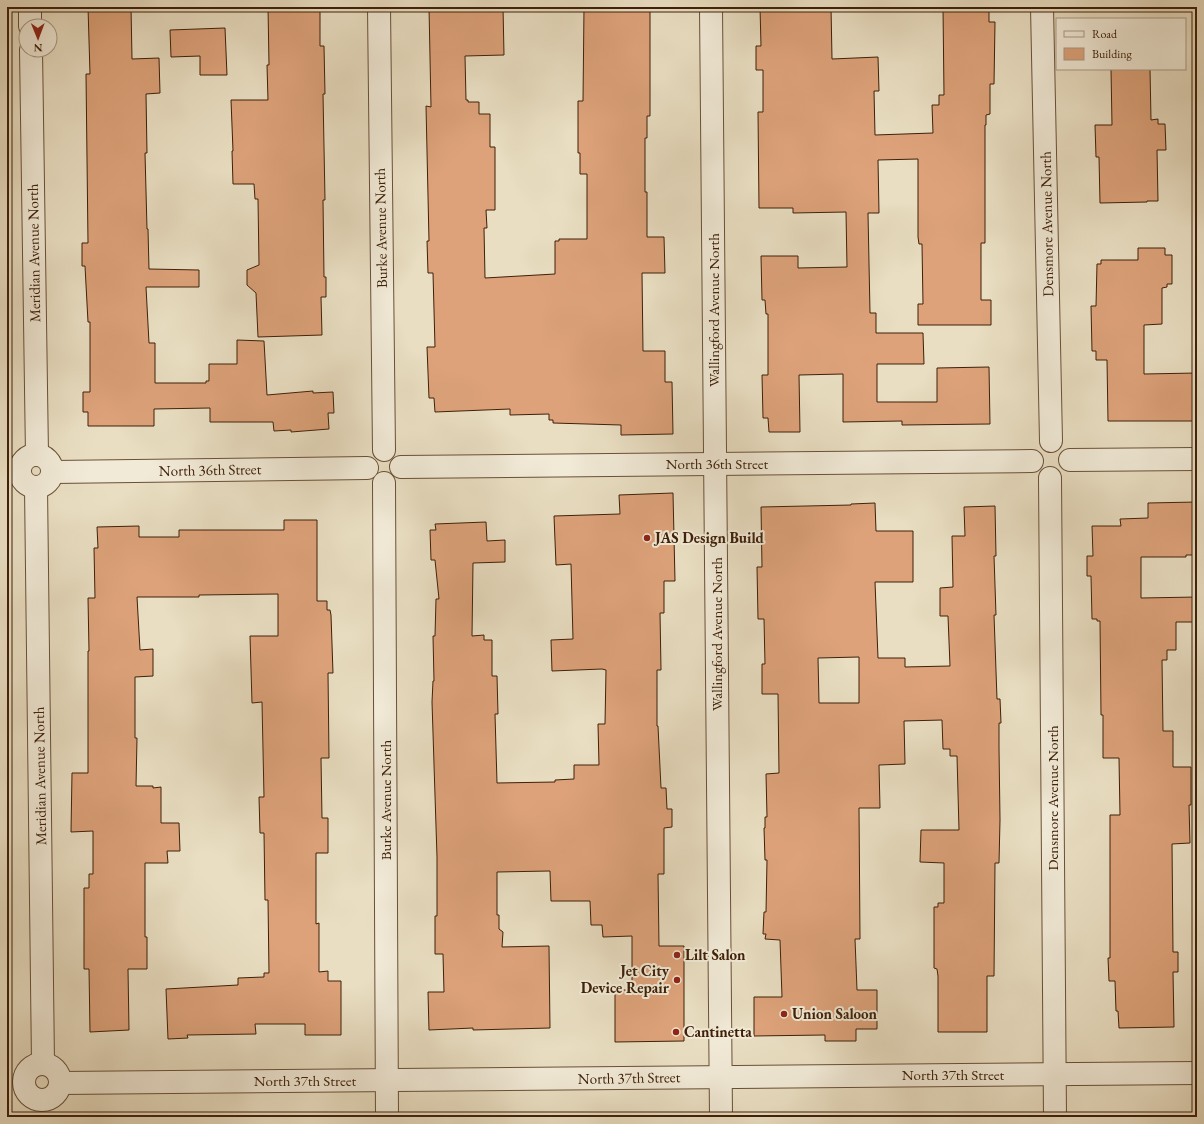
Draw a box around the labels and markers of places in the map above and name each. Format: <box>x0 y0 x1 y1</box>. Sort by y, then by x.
place label: JAS Design Build <box>653 528 765 547</box>
marker: JAS Design Build <box>642 533 652 543</box>
place label: Lilt Salon <box>685 945 746 964</box>
marker: Lilt Salon <box>672 950 682 960</box>
place label: Jet City Device Repair <box>581 961 670 997</box>
marker: Jet City Device Repair <box>672 975 682 985</box>
place label: Union Saloon <box>792 1004 878 1023</box>
marker: Union Saloon <box>779 1009 789 1019</box>
place label: Cantinetta <box>684 1022 752 1041</box>
marker: Cantinetta <box>671 1027 681 1037</box>

